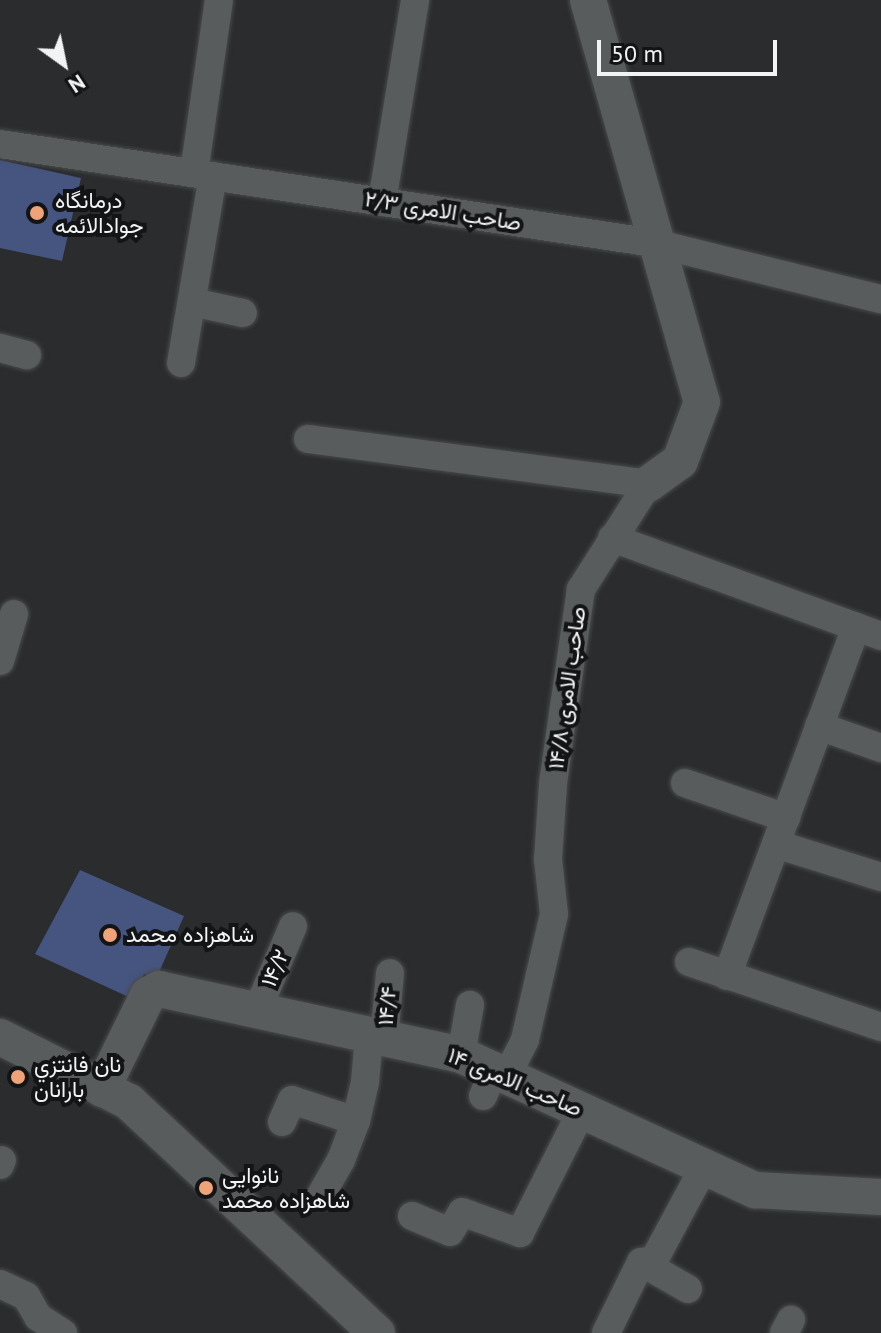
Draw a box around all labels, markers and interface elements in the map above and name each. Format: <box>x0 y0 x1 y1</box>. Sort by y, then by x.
north arrow <box>24 24 104 104</box>
scale bar <box>601 24 781 74</box>
text: 50 m <box>611 38 663 69</box>
text: N <box>63 68 91 100</box>
street label: ۲/۳ صاحب الامری <box>363 186 523 236</box>
place label: درمانگاه جوادالائمه <box>55 187 144 238</box>
marker: درمانگاه جوادالائمه <box>26 202 48 224</box>
street label: صاحب الامری ۱۴/۸ <box>543 605 591 771</box>
place label: شاهزاده محمد <box>126 922 254 948</box>
marker: شاهزاده محمد <box>101 926 119 944</box>
street label: ۱۴/۲ <box>255 945 295 991</box>
street label: ۱۴/۴ <box>372 985 402 1027</box>
street label: ۱۴ صاحب الامری <box>444 1042 586 1122</box>
place label: نان فانتزي بارانان <box>34 1051 121 1102</box>
marker: نان فانتزي بارانان <box>9 1068 27 1086</box>
place label: نانوایی شاهزاده محمد <box>222 1162 350 1214</box>
marker: نانوایی شاهزاده محمد <box>197 1179 215 1197</box>

